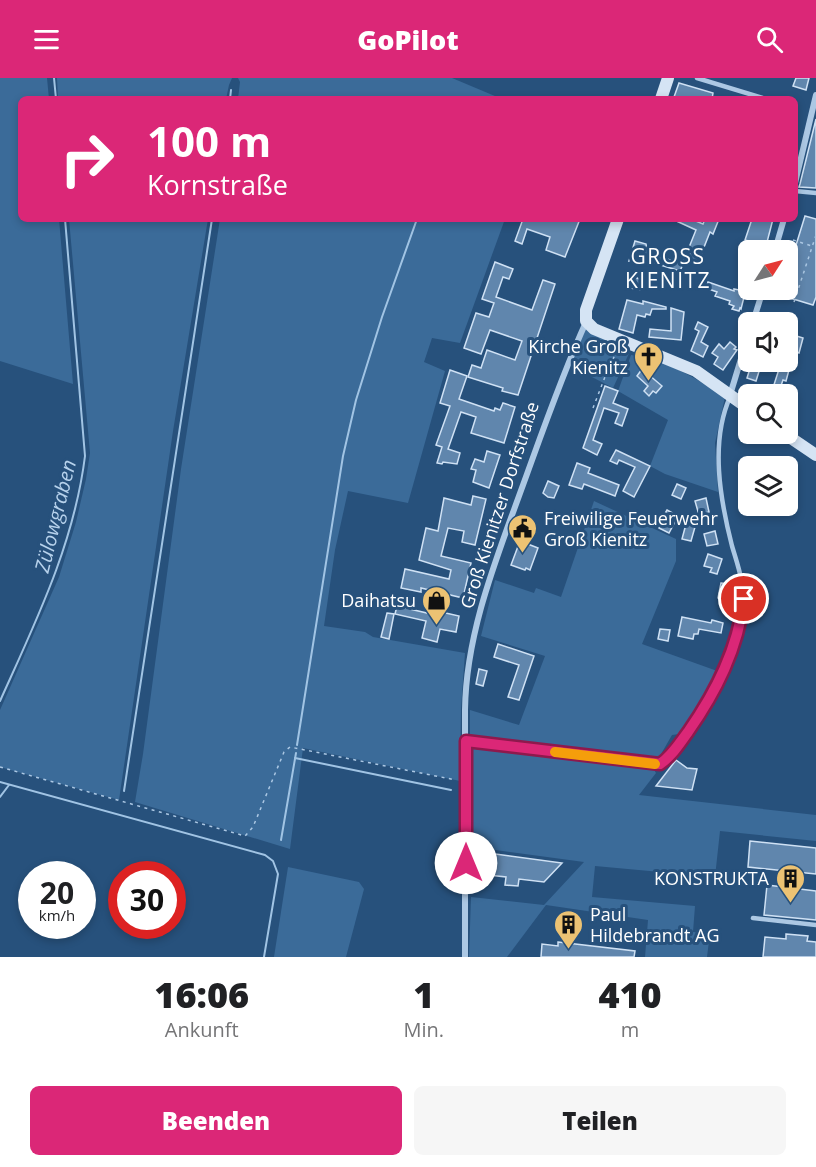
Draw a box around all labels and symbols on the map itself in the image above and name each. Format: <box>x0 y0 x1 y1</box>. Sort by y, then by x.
north arrow <box>738 240 798 300</box>
district label: GROSS KIENITZ <box>625 242 711 294</box>
place label: Kirche Groß Kienitz <box>528 334 628 379</box>
church icon: Kirche Groß Kienitz <box>633 340 665 382</box>
street label: Groß Kienitzer Dorfstraße <box>454 398 544 612</box>
water label: Zülowgraben <box>28 457 82 576</box>
place label: Freiwilige Feuerwehr Groß Kienitz <box>544 506 718 551</box>
public building icon: Freiwilige Feuerwehr Groß Kienitz <box>507 512 539 554</box>
pin <box>718 573 769 624</box>
shop icon: Daihatsu <box>421 584 453 626</box>
place label: Daihatsu <box>341 588 416 612</box>
position arrow <box>434 831 498 895</box>
speed limit sign: 30 <box>108 861 186 939</box>
building icon: KONSTRUKTA <box>774 862 806 904</box>
place label: KONSTRUKTA <box>654 866 770 890</box>
place label: Paul Hildebrandt AG <box>590 902 719 947</box>
building icon: Paul Hildebrandt AG <box>553 908 585 950</box>

